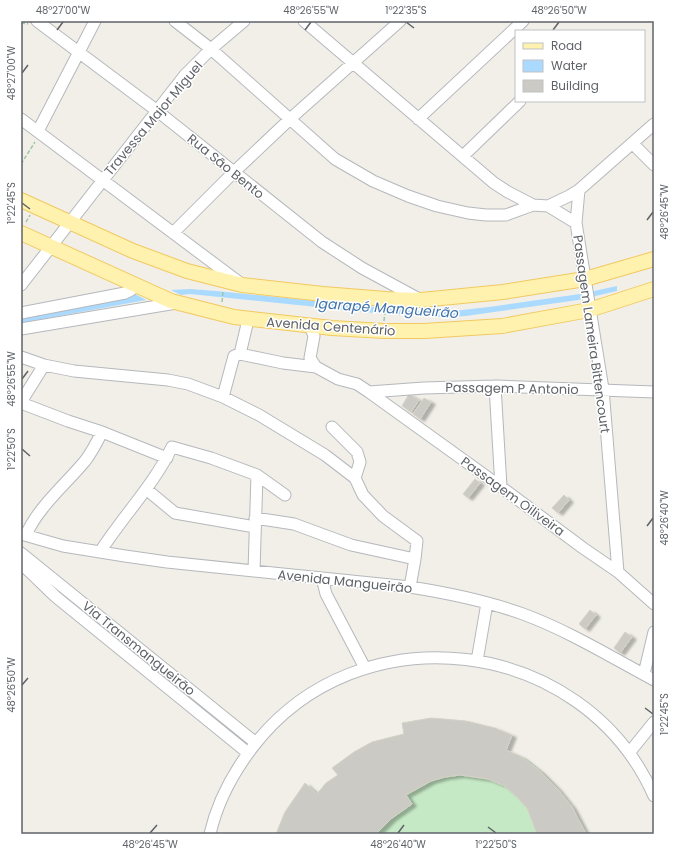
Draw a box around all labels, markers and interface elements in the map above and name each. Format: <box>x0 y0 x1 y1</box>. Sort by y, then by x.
text: 48°27'00"W <box>36 3 91 18</box>
text: 48°26'55"W <box>283 3 339 18</box>
text: 1°22'35"S <box>385 3 427 18</box>
text: 48°26'50"W <box>531 3 587 18</box>
legend <box>515 30 645 102</box>
text: Road <box>551 37 582 54</box>
text: 48°27'00"W <box>4 45 19 100</box>
street label: Travessa Major Miguel <box>100 57 207 180</box>
text: Water <box>551 57 588 74</box>
text: Building <box>551 77 599 94</box>
street label: Rua São Bento <box>183 129 268 203</box>
text: 1°22'45"S <box>4 182 19 224</box>
text: 48°26'45"W <box>657 184 672 240</box>
street label: Passagem Lameira Bittencourt <box>568 234 615 435</box>
water label: Igarapé Mangueirão <box>314 293 460 323</box>
street label: Avenida Centenário <box>266 313 396 340</box>
text: 48°26'55"W <box>4 351 19 407</box>
street label: Passagem P Antonio <box>445 378 579 399</box>
text: 1°22'50"S <box>4 428 19 470</box>
street label: Passagem Oiliveira <box>457 452 569 541</box>
text: 48°26'40"W <box>657 490 672 546</box>
street label: Avenida Mangueirão <box>277 565 413 598</box>
street label: Via Transmangueirão <box>78 597 199 700</box>
text: 48°26'50"W <box>4 657 19 713</box>
text: 1°22'45"S <box>657 693 672 735</box>
text: 48°26'45"W <box>122 837 178 852</box>
text: 48°26'40"W <box>370 837 426 852</box>
text: 1°22'50"S <box>475 837 517 852</box>

